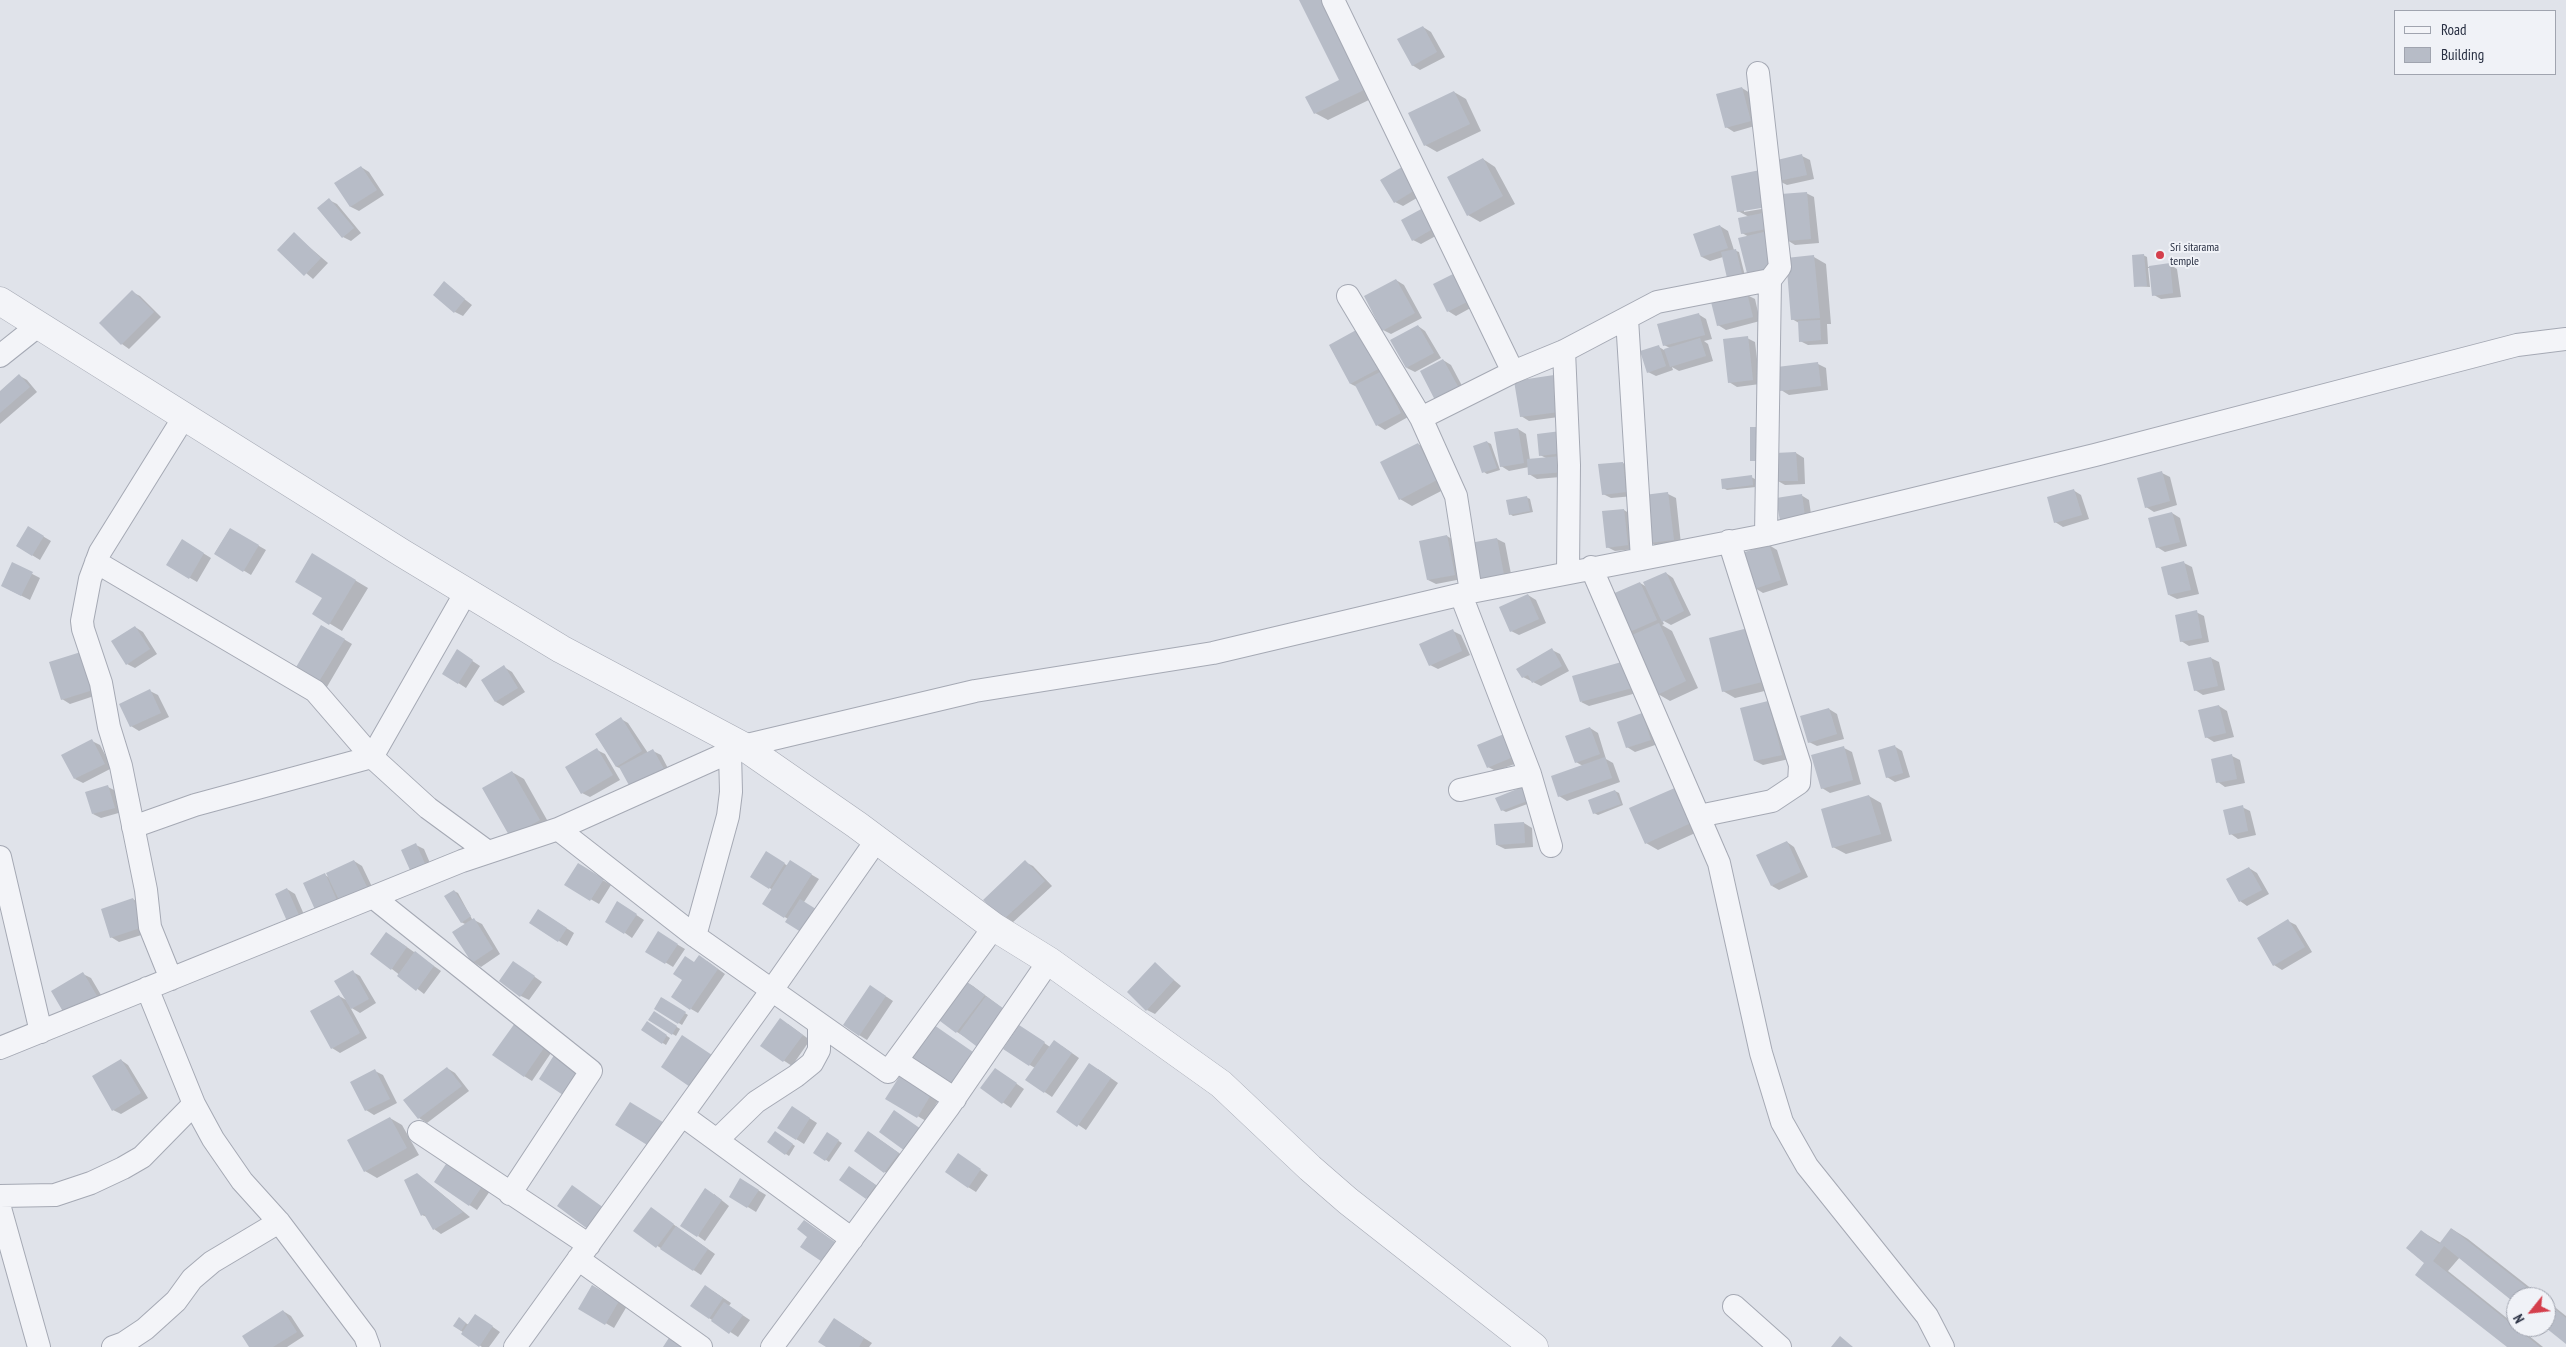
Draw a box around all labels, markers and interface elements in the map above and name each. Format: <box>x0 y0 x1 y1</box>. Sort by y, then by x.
legend <box>2394 10 2556 75</box>
text: Road <box>2441 20 2467 39</box>
text: Building <box>2441 45 2484 64</box>
place label: Sri sitarama temple <box>2170 241 2219 269</box>
marker: Sri sitarama temple <box>2154 249 2166 261</box>
north arrow <box>2506 1287 2556 1337</box>
text: N <box>2509 1311 2528 1326</box>

